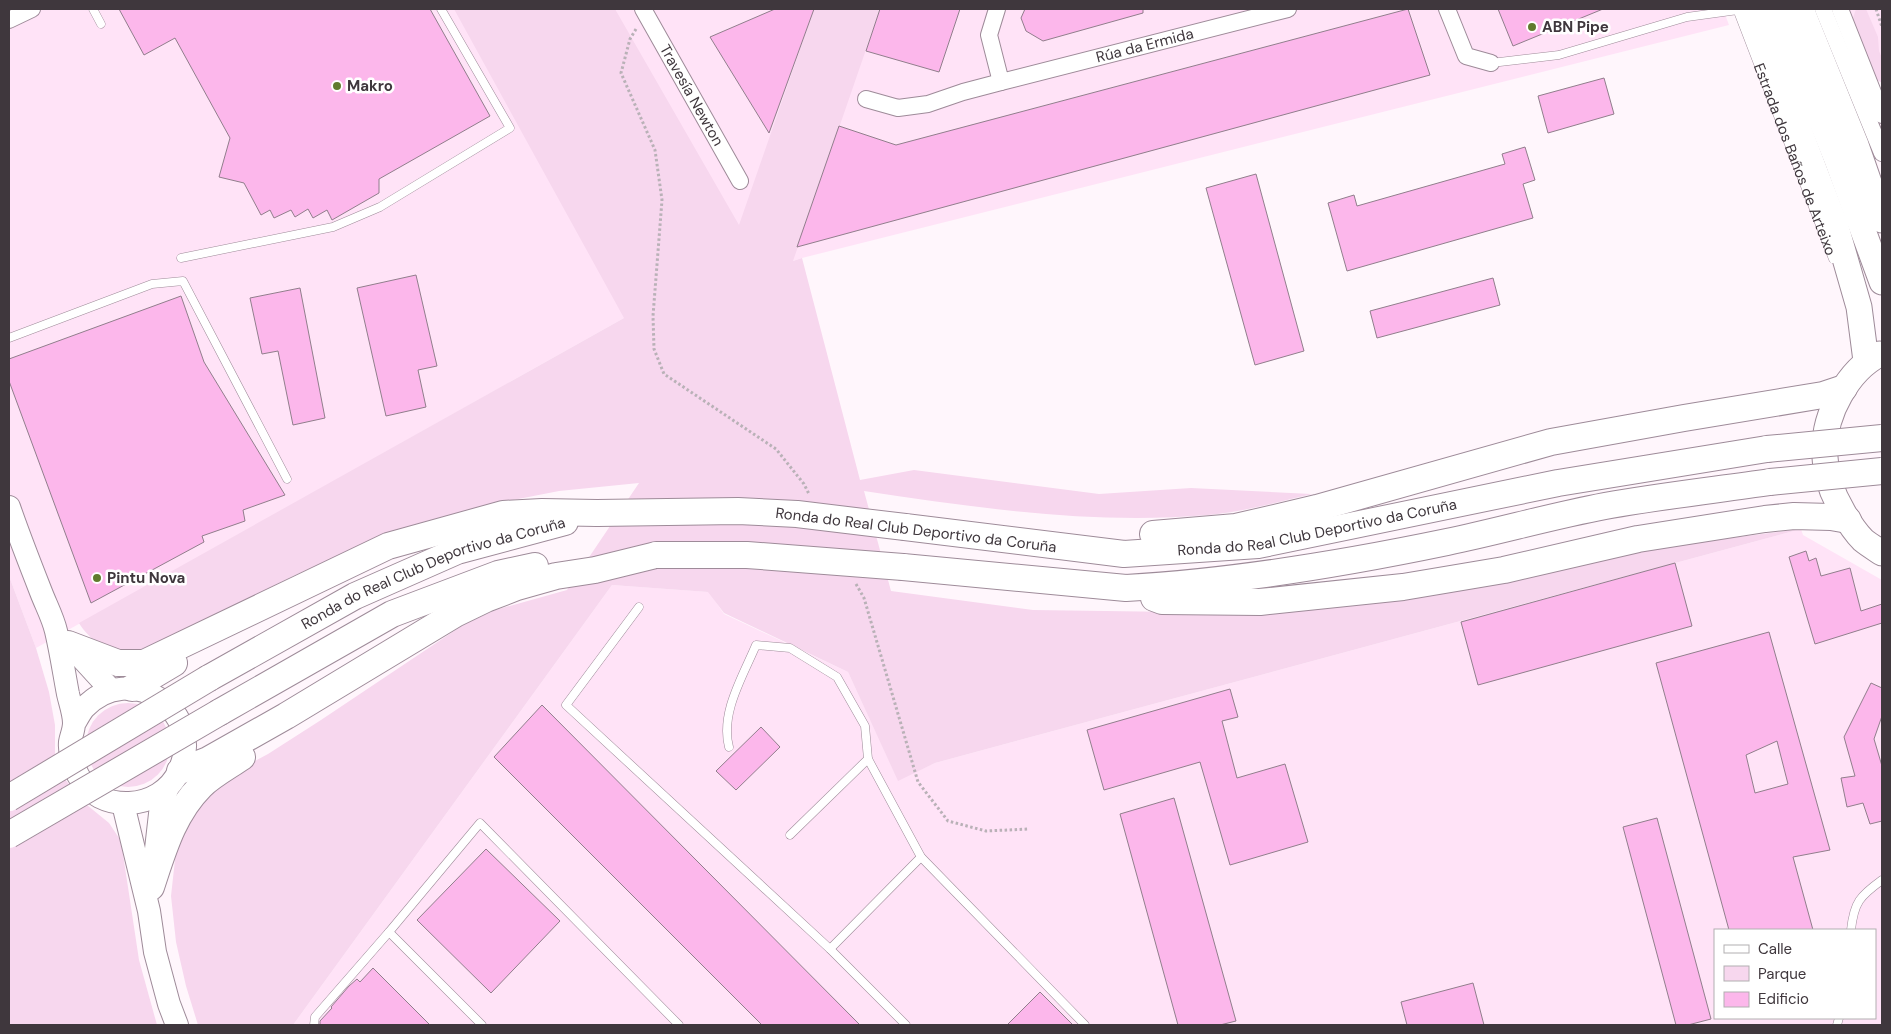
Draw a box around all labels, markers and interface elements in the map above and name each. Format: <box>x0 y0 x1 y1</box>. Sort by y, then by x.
place label: ABN Pipe <box>1542 17 1609 37</box>
marker: ABN Pipe <box>1526 21 1538 33</box>
street label: Rúa da Ermida <box>1094 23 1196 67</box>
street label: Travesía Newton <box>655 41 728 150</box>
street label: Estrada dos Baños de Arteixo <box>1749 60 1841 258</box>
place label: Makro <box>347 76 393 96</box>
marker: Makro <box>331 80 343 92</box>
street label: Ronda do Real Club Deportivo da Coruña <box>1177 494 1459 560</box>
street label: Ronda do Real Club Deportivo da Coruña <box>774 503 1058 557</box>
street label: Ronda do Real Club Deportivo da Coruña <box>298 512 568 634</box>
place label: Pintu Nova <box>107 568 185 588</box>
marker: Pintu Nova <box>91 572 103 584</box>
legend <box>1714 929 1876 1019</box>
text: Calle <box>1758 939 1792 959</box>
text: Parque <box>1758 964 1806 984</box>
text: Edificio <box>1758 989 1809 1009</box>

